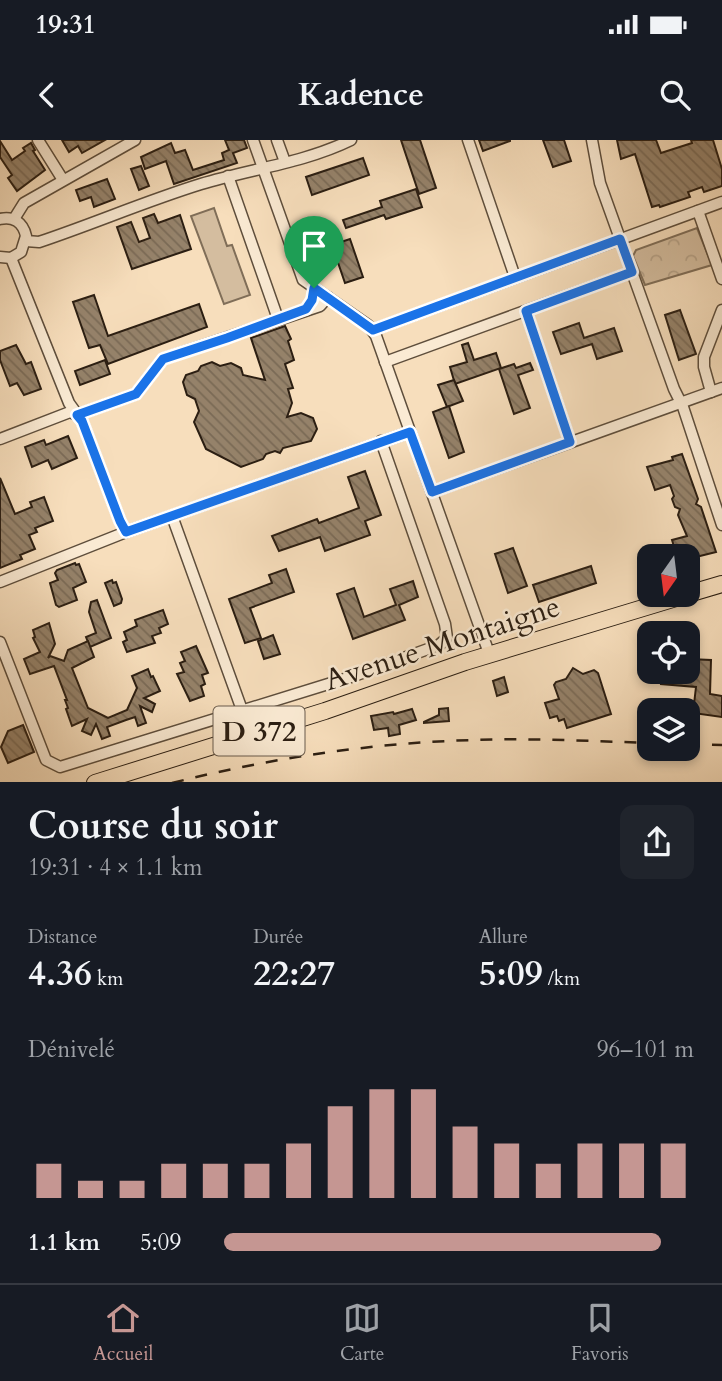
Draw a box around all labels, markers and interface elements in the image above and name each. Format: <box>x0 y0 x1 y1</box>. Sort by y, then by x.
text: 19:31 <box>35 7 96 42</box>
text: Kadence <box>298 73 424 117</box>
icon: back <box>28 76 66 114</box>
icon: search <box>656 76 694 114</box>
pin <box>284 216 344 288</box>
icon: arrive <box>295 227 333 265</box>
north arrow <box>637 544 700 607</box>
map controls <box>637 544 700 761</box>
street label: Avenue Montaigne <box>319 586 565 701</box>
button: locate <box>637 621 700 684</box>
button: layers <box>637 698 700 761</box>
road number: D 372 <box>214 706 304 756</box>
text: Course du soir <box>28 800 278 852</box>
button: share <box>620 805 694 879</box>
text: 19:31 · 4 × 1.1 km <box>28 852 202 883</box>
text: Distance <box>28 924 97 950</box>
text: Durée <box>253 924 303 950</box>
text: Allure <box>479 924 528 950</box>
text: 4.36 <box>28 950 92 998</box>
text: 22:27 <box>253 950 335 998</box>
text: 5:09 <box>479 950 543 998</box>
text: km <box>92 966 123 992</box>
text: /km <box>543 966 580 992</box>
text: Dénivelé <box>28 1034 115 1065</box>
text: 96–101 m <box>597 1034 694 1065</box>
text: 1.1 km <box>28 1227 100 1258</box>
text: 5:09 <box>140 1227 181 1258</box>
tab: Accueil <box>93 1299 153 1367</box>
tab: Carte <box>340 1299 384 1367</box>
tab: Favoris <box>571 1299 629 1367</box>

